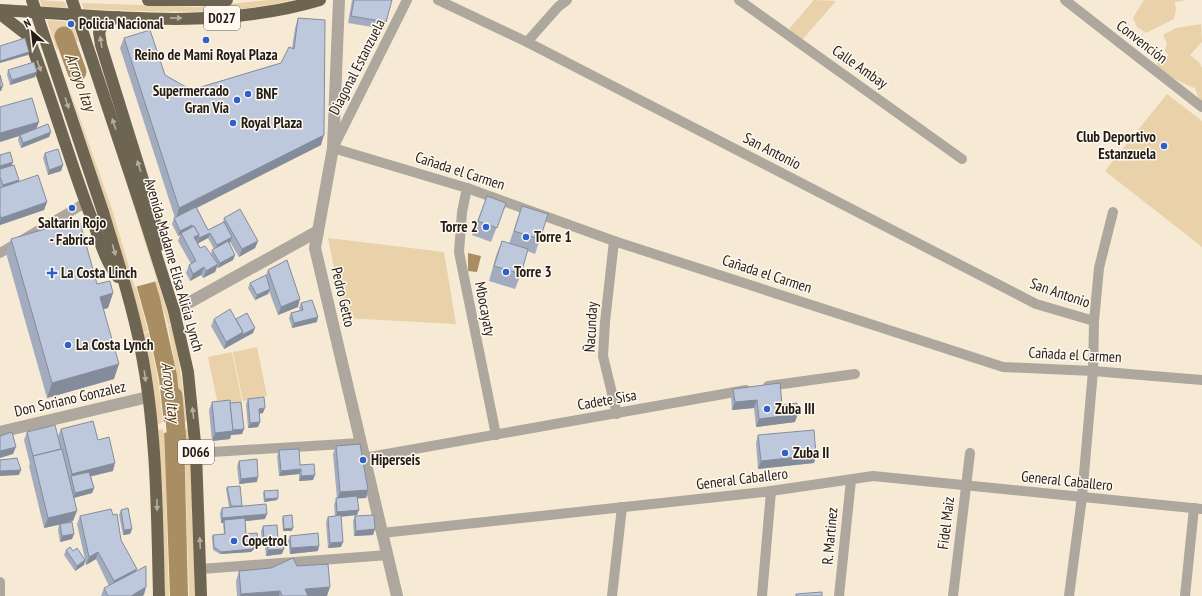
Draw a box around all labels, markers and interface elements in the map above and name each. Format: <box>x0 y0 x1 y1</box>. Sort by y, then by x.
road number: D027 <box>204 6 240 30</box>
north arrow <box>12 12 52 52</box>
place label: Policia Nacional <box>79 14 164 33</box>
one-way arrow <box>170 15 183 21</box>
text: N <box>21 16 33 31</box>
street label: Diagonal Estanzuela <box>324 16 389 118</box>
street label: Convención <box>1113 16 1172 67</box>
marker: Policia Nacional <box>66 19 76 29</box>
marker: Reino de Mami Royal Plaza <box>201 35 211 45</box>
one-way arrow <box>98 36 104 48</box>
street label: Calle Ambay <box>829 41 892 93</box>
place label: Reino de Mami Royal Plaza <box>134 45 278 64</box>
water label: Arroyo Itay <box>61 50 101 115</box>
one-way arrow <box>36 60 42 72</box>
place label: Supermercado Gran Vía <box>153 81 229 117</box>
place label: BNF <box>256 84 278 103</box>
marker: BNF <box>243 89 253 99</box>
marker: Supermercado Gran Vía <box>232 95 242 105</box>
one-way arrow <box>64 98 70 110</box>
place label: Royal Plaza <box>241 113 302 132</box>
one-way arrow <box>110 118 116 130</box>
marker: Royal Plaza <box>228 118 238 128</box>
place label: Club Deportivo Estanzuela <box>1076 127 1156 163</box>
street label: San Antonio <box>740 128 804 173</box>
marker: Club Deportivo Estanzuela <box>1159 141 1169 151</box>
street label: Cañada el Carmen <box>413 147 507 194</box>
one-way arrow <box>136 160 142 172</box>
street label: Avenida Madame Elisa Alicia Lynch <box>141 176 208 354</box>
marker: Saltarin Rojo - Fabrica <box>67 203 77 213</box>
place label: Saltarin Rojo - Fabrica <box>38 213 106 249</box>
place label: Torre 2 <box>440 217 478 236</box>
marker: Torre 2 <box>481 222 491 232</box>
place label: Torre 1 <box>534 227 572 246</box>
marker: Torre 1 <box>521 232 531 242</box>
one-way arrow <box>111 244 117 256</box>
street label: Cañada el Carmen <box>720 250 814 297</box>
place label: Torre 3 <box>514 262 552 281</box>
place label: La Costa Linch <box>61 263 137 282</box>
street label: Pedro Getto <box>327 265 360 329</box>
marker: La Costa Linch <box>46 267 58 279</box>
marker: Torre 3 <box>501 267 511 277</box>
street label: San Antonio <box>1028 273 1093 312</box>
street label: Mbocayaty <box>471 280 500 338</box>
street label: Ñacunday <box>580 301 601 353</box>
place label: La Costa Lynch <box>76 335 154 354</box>
marker: La Costa Lynch <box>63 340 73 350</box>
street label: Cañada el Carmen <box>1028 343 1122 366</box>
water label: Arroyo Itay <box>157 361 185 425</box>
one-way arrow <box>142 370 148 382</box>
street label: Don Soriano Gonzalez <box>12 376 127 421</box>
street label: Cadete Sisa <box>576 385 638 414</box>
place label: Zuba III <box>775 399 815 418</box>
marker: Zuba III <box>762 404 772 414</box>
one-way arrow <box>189 407 196 419</box>
road number: D066 <box>178 440 214 464</box>
place label: Zuba II <box>793 443 829 462</box>
marker: Zuba II <box>780 448 790 458</box>
place label: Hiperseis <box>371 450 420 469</box>
marker: Hiperseis <box>358 455 368 465</box>
street label: General Caballero <box>695 463 789 494</box>
street label: General Caballero <box>1020 466 1114 495</box>
street label: Fidel Maiz <box>933 495 958 550</box>
one-way arrow <box>154 499 160 512</box>
street label: R. Martinez <box>818 506 841 565</box>
place label: Copetrol <box>242 531 288 550</box>
marker: Copetrol <box>229 536 239 546</box>
one-way arrow <box>196 537 203 549</box>

